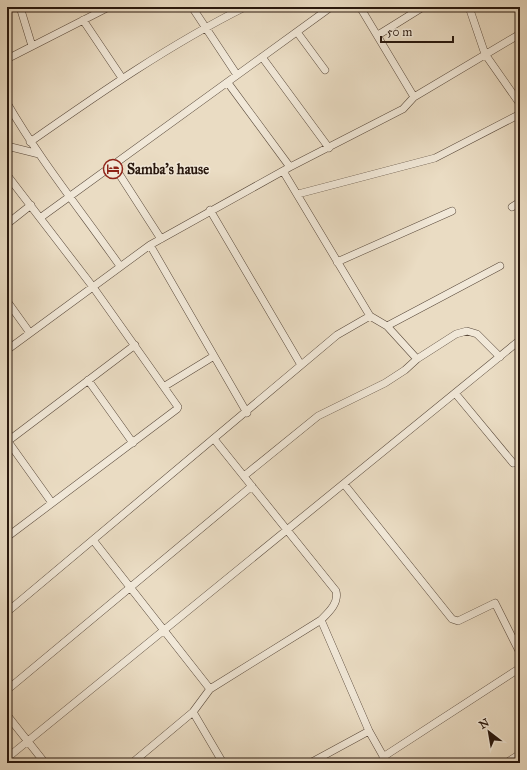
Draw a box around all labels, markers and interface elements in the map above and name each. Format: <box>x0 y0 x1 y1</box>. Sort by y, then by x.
scale bar <box>381 18 453 44</box>
text: 50 m <box>387 25 412 39</box>
hotel icon: Samba's hause <box>102 158 124 180</box>
place label: Samba's hause <box>127 161 209 178</box>
north arrow <box>469 712 509 752</box>
text: N <box>477 716 492 732</box>

